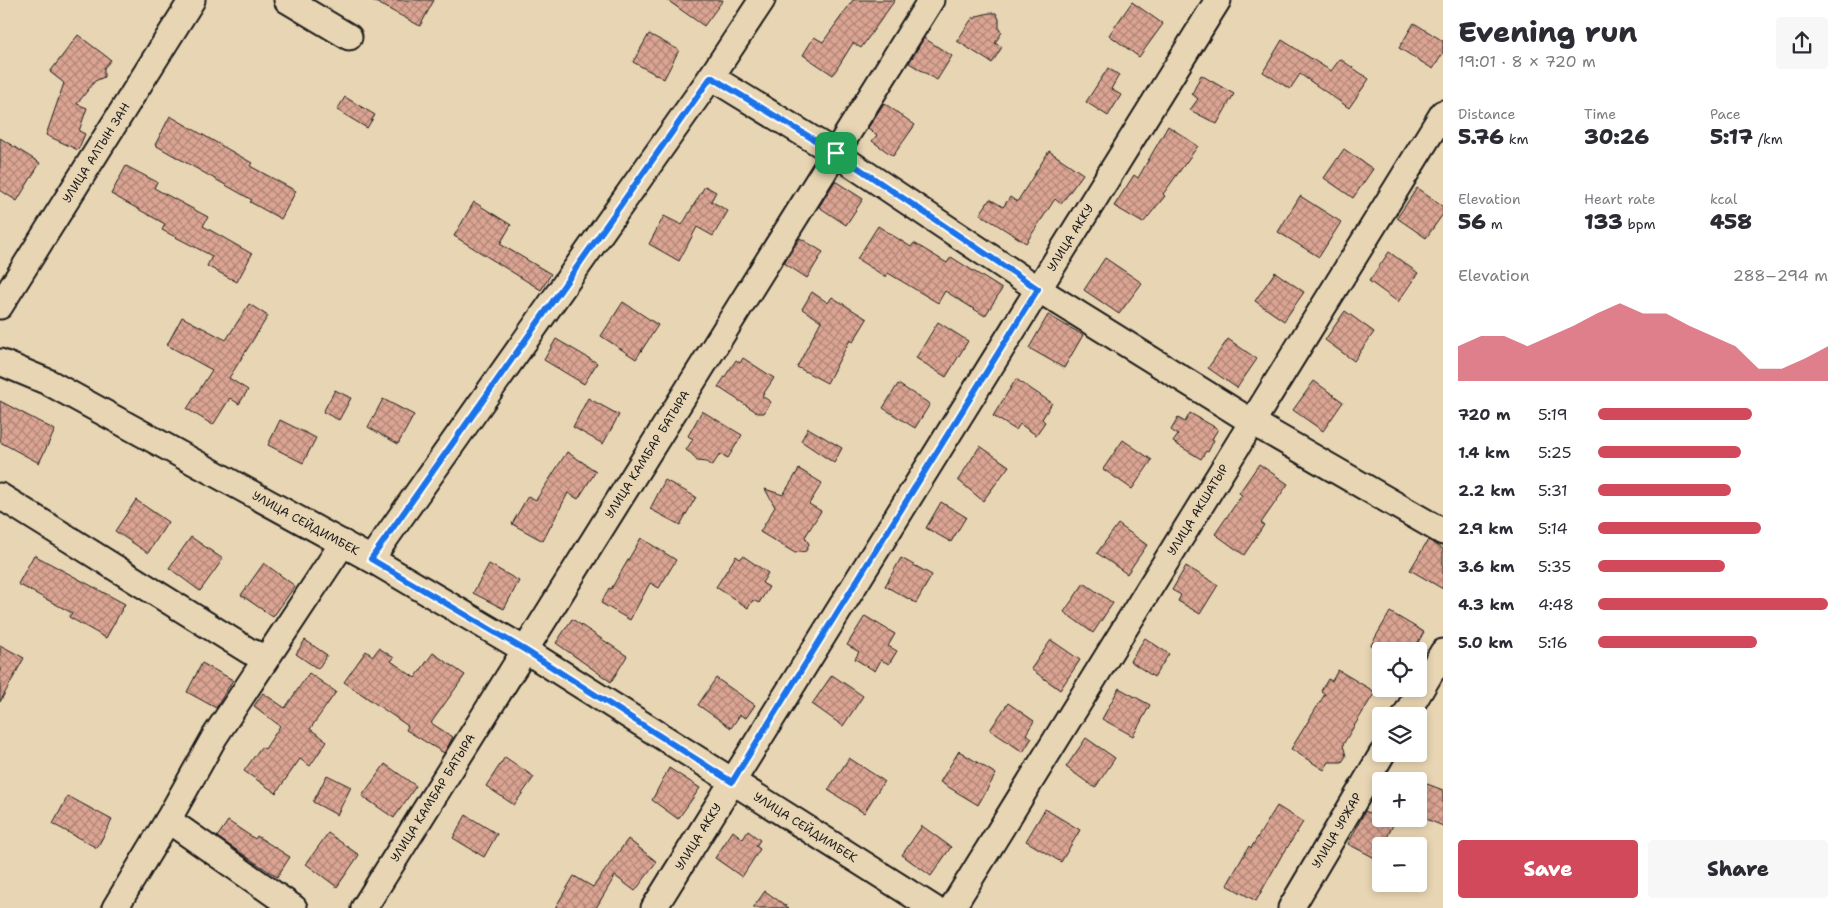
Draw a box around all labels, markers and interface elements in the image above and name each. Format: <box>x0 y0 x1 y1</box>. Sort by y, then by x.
text: Evening run <box>1458 13 1637 51</box>
button: share <box>1776 17 1828 69</box>
text: 19:01 · 8 × 720 m <box>1458 51 1596 72</box>
street label: УЛИЦА АЛТЫН ЗАН <box>59 99 134 206</box>
text: Distance <box>1458 105 1515 123</box>
text: Time <box>1584 105 1616 123</box>
text: Pace <box>1710 105 1741 123</box>
text: 5.76 <box>1458 123 1504 151</box>
text: 30:26 <box>1584 123 1649 151</box>
text: 5:17 <box>1710 123 1753 151</box>
text: km <box>1504 130 1529 148</box>
text: /km <box>1753 130 1783 148</box>
pin <box>815 132 857 174</box>
icon: arrive <box>822 139 850 167</box>
text: Elevation <box>1458 190 1521 208</box>
text: Heart rate <box>1584 190 1655 208</box>
text: kcal <box>1710 190 1737 208</box>
street label: УЛИЦА АККУ <box>1043 201 1097 274</box>
text: 56 <box>1458 208 1486 236</box>
text: 133 <box>1584 208 1623 236</box>
text: 458 <box>1710 208 1752 236</box>
text: m <box>1486 215 1503 233</box>
text: bpm <box>1623 215 1656 233</box>
text: Elevation <box>1458 265 1530 286</box>
text: 288–294 m <box>1733 265 1828 286</box>
street label: УЛИЦА КАМБАР БАТЫРА <box>601 387 694 521</box>
text: 720 m <box>1458 404 1511 425</box>
text: 5:19 <box>1538 404 1568 425</box>
text: 1.4 km <box>1458 442 1510 463</box>
text: 5:25 <box>1538 442 1571 463</box>
street label: УЛИЦА АКШАТЫР <box>1164 461 1232 558</box>
text: 2.2 km <box>1458 480 1515 501</box>
text: 5:31 <box>1538 480 1568 501</box>
street label: УЛИЦА СЕЙДИМБЕК <box>249 487 362 559</box>
text: 2.9 km <box>1458 518 1513 539</box>
text: 5:14 <box>1538 518 1568 539</box>
text: 3.6 km <box>1458 556 1515 577</box>
text: 5:35 <box>1538 556 1571 577</box>
text: 4.3 km <box>1458 594 1514 615</box>
text: 4:48 <box>1538 594 1574 615</box>
text: 5.0 km <box>1458 632 1513 653</box>
text: 5:16 <box>1538 632 1568 653</box>
map controls <box>1372 642 1427 892</box>
button: locate <box>1372 642 1427 697</box>
button: layers <box>1372 707 1427 762</box>
street label: УЛИЦА КАМБАР БАТЫРА <box>387 730 479 865</box>
button: + <box>1372 772 1427 827</box>
street label: УЛИЦА СЕЙДИМБЕК <box>750 789 861 866</box>
street label: УЛИЦА УРЖАР <box>1308 790 1365 871</box>
street label: УЛИЦА АККУ <box>671 800 725 873</box>
button: − <box>1372 837 1427 892</box>
button: Save <box>1458 840 1638 898</box>
button: Share <box>1648 840 1828 898</box>

